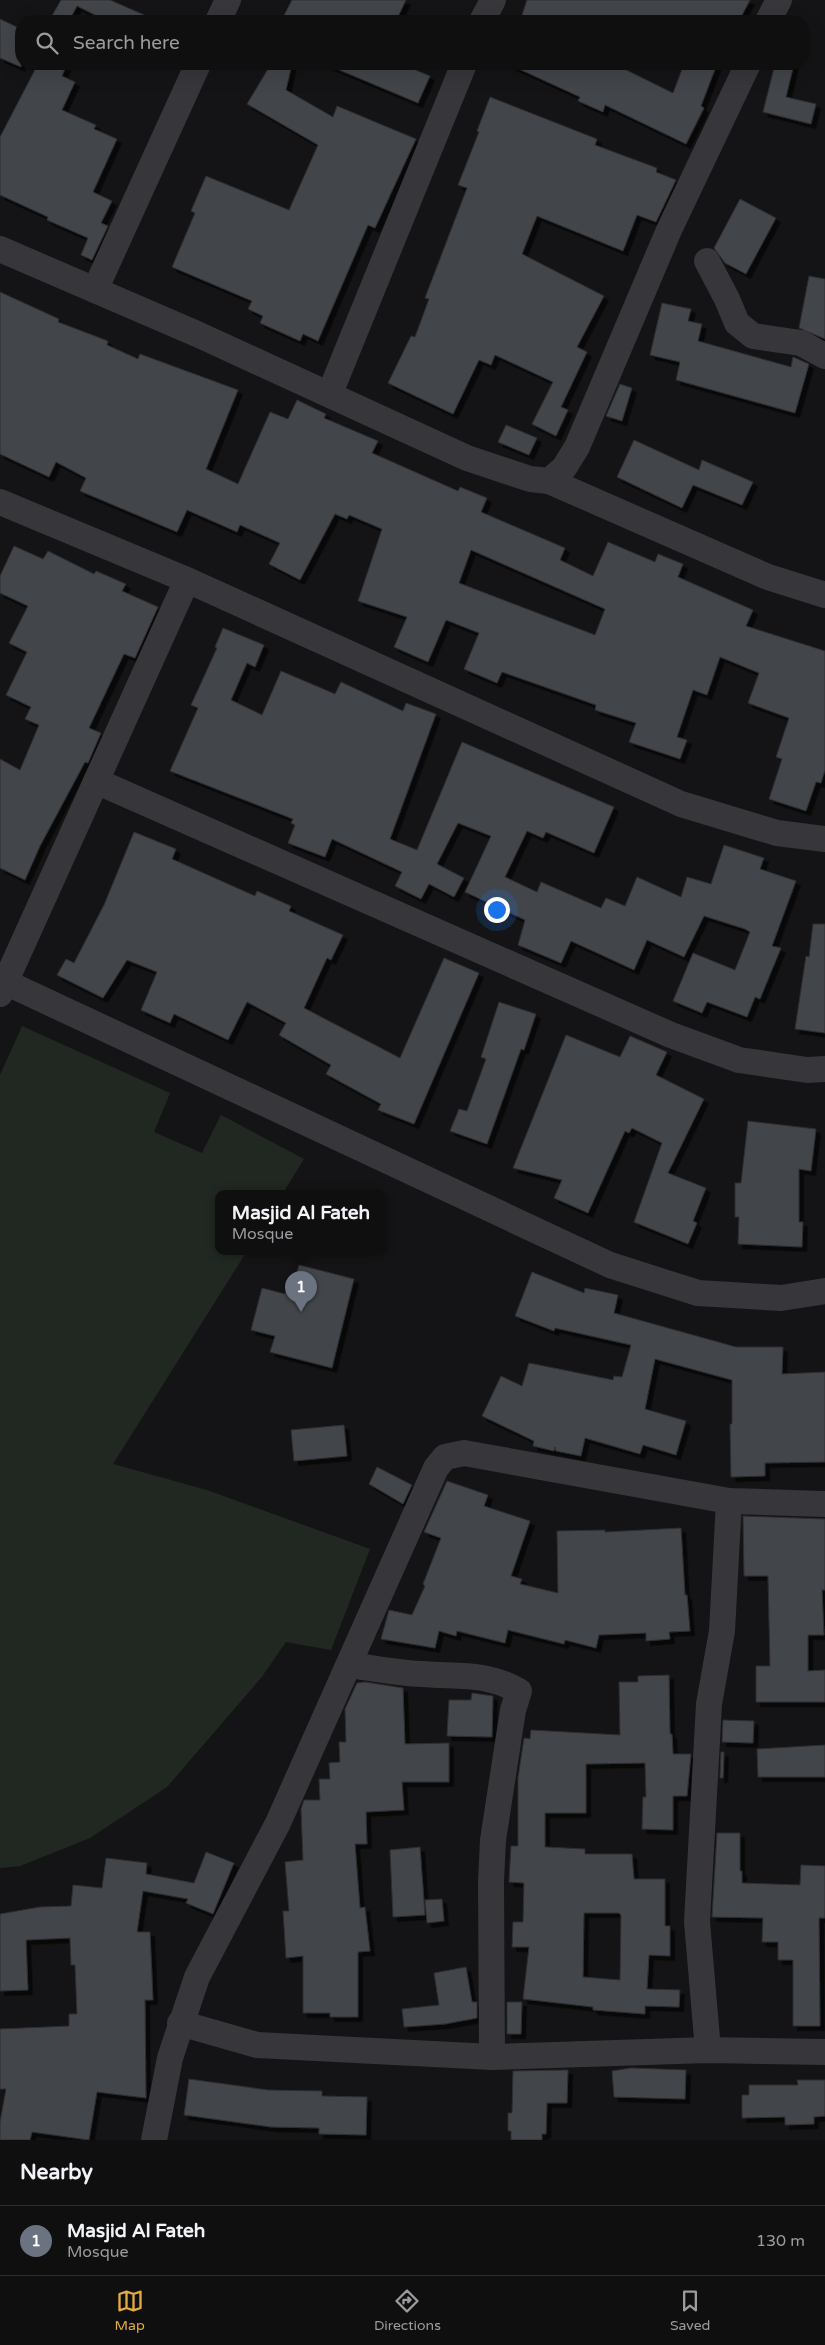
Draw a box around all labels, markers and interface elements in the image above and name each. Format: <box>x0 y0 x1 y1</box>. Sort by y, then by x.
search box <box>15 15 810 70</box>
icon: search <box>33 29 61 57</box>
text: Search here <box>73 32 180 54</box>
your location <box>484 897 510 923</box>
popup <box>215 1190 387 1255</box>
text: Masjid Al Fateh <box>232 1202 370 1224</box>
text: Mosque <box>232 1224 293 1244</box>
pin: 1 <box>285 1271 317 1312</box>
text: Nearby <box>20 2160 93 2185</box>
text: Masjid Al Fateh <box>67 2220 205 2242</box>
text: 1 <box>31 2231 41 2251</box>
text: 130 m <box>756 2231 805 2251</box>
text: Mosque <box>67 2242 129 2262</box>
tab: Map <box>115 2287 145 2334</box>
tab: Directions <box>374 2287 441 2334</box>
tab: Saved <box>670 2287 710 2334</box>

